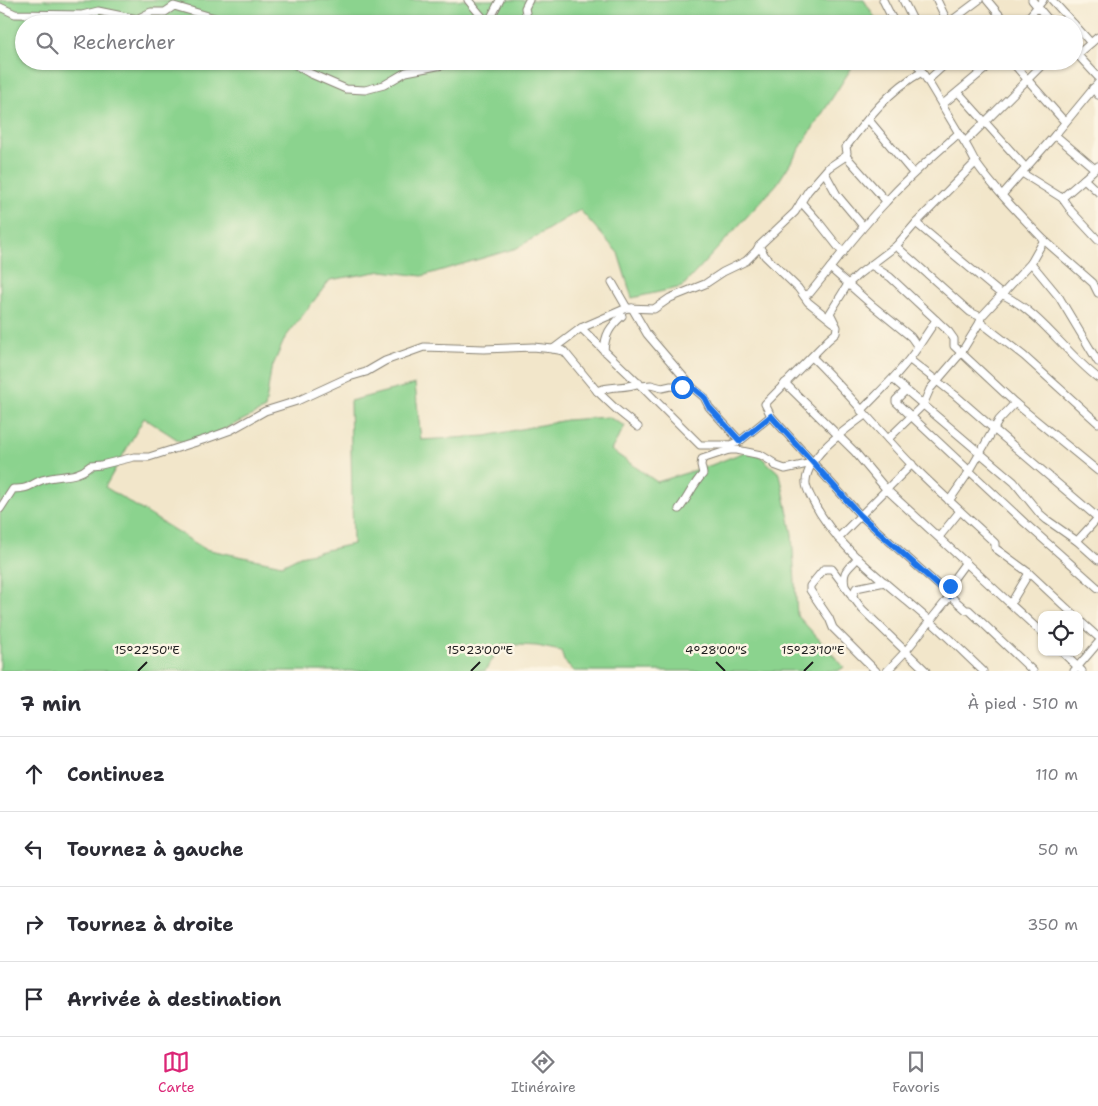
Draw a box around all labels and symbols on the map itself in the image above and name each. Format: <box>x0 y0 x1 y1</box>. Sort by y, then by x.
route start <box>671 376 694 399</box>
route end <box>939 575 962 598</box>
text: 15°22'50"E <box>114 642 180 658</box>
text: 15°23'00"E <box>447 642 513 658</box>
text: 4°28'00"S <box>685 642 747 658</box>
text: 15°23'10"E <box>782 642 844 658</box>

